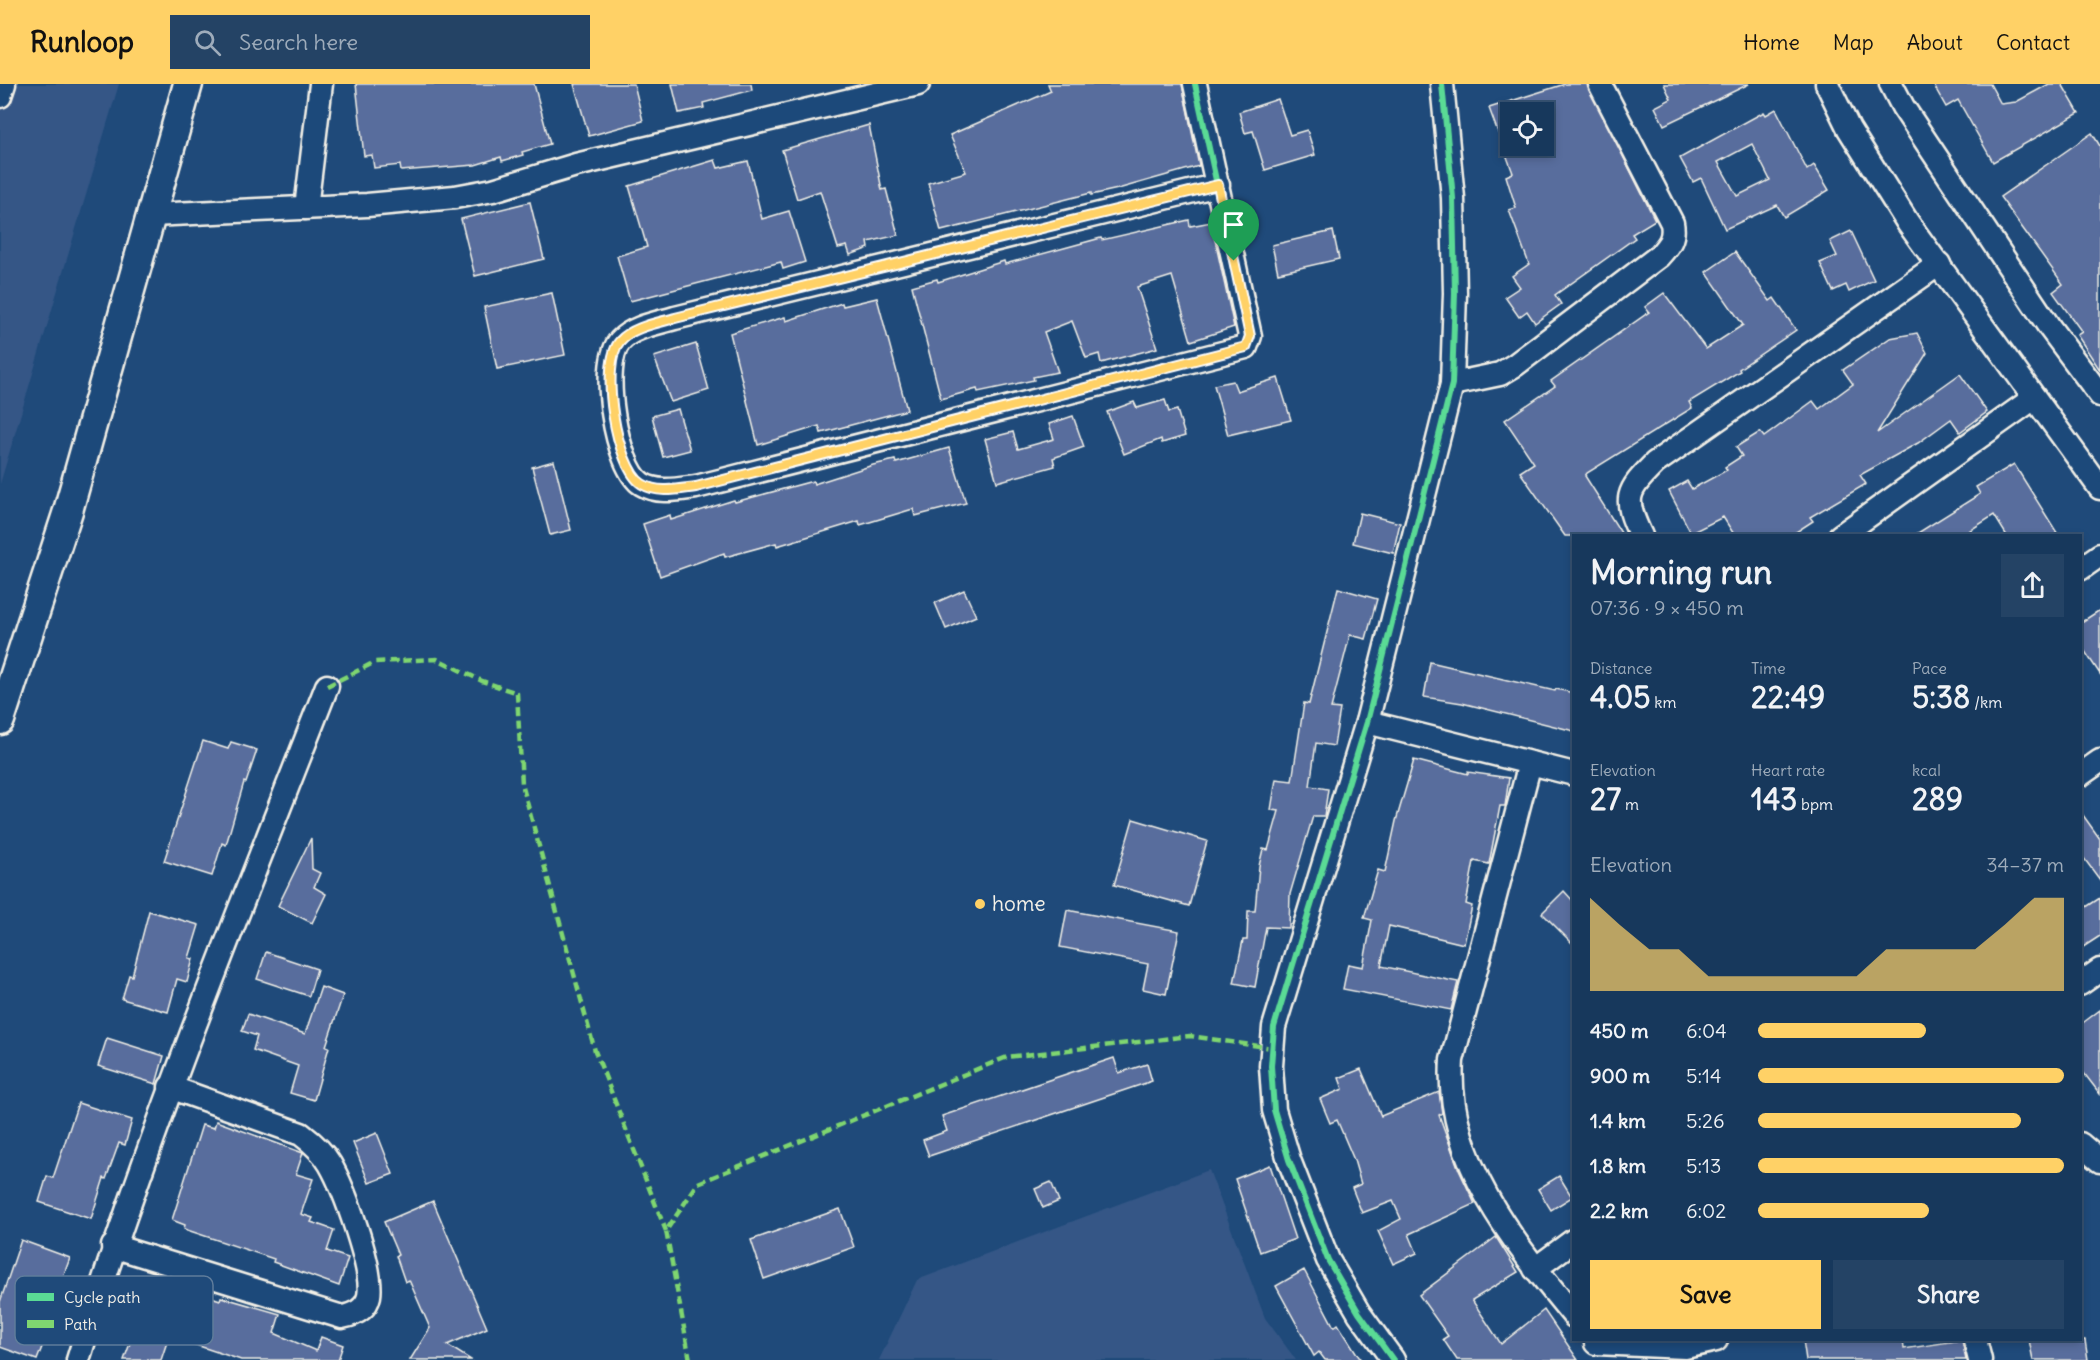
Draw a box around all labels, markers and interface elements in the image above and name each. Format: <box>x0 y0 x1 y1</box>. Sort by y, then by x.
search box <box>170 15 590 69</box>
text: Runloop <box>30 24 134 60</box>
icon: search <box>191 26 224 59</box>
text: Search here <box>239 28 358 56</box>
text: Home <box>1743 29 1800 56</box>
text: Map <box>1833 29 1874 56</box>
text: About <box>1907 29 1963 56</box>
text: Contact <box>1996 29 2070 56</box>
map controls <box>1500 102 1554 156</box>
button: locate <box>1500 102 1554 156</box>
pin <box>1208 199 1259 261</box>
icon: arrive <box>1217 208 1250 241</box>
text: Morning run <box>1590 551 1772 593</box>
button: share <box>2001 554 2064 617</box>
text: 07:36 · 9 × 450 m <box>1590 595 1744 620</box>
text: Distance <box>1590 658 1652 678</box>
text: Time <box>1751 658 1786 678</box>
text: Pace <box>1912 658 1947 678</box>
text: 4.05 <box>1590 678 1651 716</box>
text: 22:49 <box>1751 678 1825 716</box>
text: 5:38 <box>1912 678 1970 716</box>
text: km <box>1651 692 1677 712</box>
text: /km <box>1970 692 2002 712</box>
text: Elevation <box>1590 760 1656 780</box>
text: Heart rate <box>1751 760 1825 780</box>
text: kcal <box>1912 760 1941 780</box>
text: 27 <box>1590 780 1621 818</box>
text: 143 <box>1751 780 1797 818</box>
text: 289 <box>1912 780 1963 818</box>
text: m <box>1621 794 1639 814</box>
text: bpm <box>1797 794 1833 814</box>
text: Elevation <box>1590 852 1672 877</box>
text: 34–37 m <box>1986 852 2064 877</box>
place label: home <box>992 890 1046 917</box>
marker: home <box>973 897 987 911</box>
text: 450 m <box>1590 1018 1649 1043</box>
text: 6:04 <box>1686 1018 1727 1043</box>
text: 900 m <box>1590 1063 1650 1088</box>
text: 5:14 <box>1686 1063 1722 1088</box>
text: 1.4 km <box>1590 1108 1646 1133</box>
text: 5:26 <box>1686 1108 1725 1133</box>
text: 1.8 km <box>1590 1153 1646 1178</box>
text: 5:13 <box>1686 1153 1721 1178</box>
text: 2.2 km <box>1590 1198 1649 1223</box>
text: 6:02 <box>1686 1198 1726 1223</box>
button: Save <box>1590 1260 1821 1329</box>
button: Share <box>1833 1260 2064 1329</box>
legend <box>15 1276 213 1345</box>
text: Cycle path <box>64 1287 140 1307</box>
text: Path <box>64 1314 97 1334</box>

